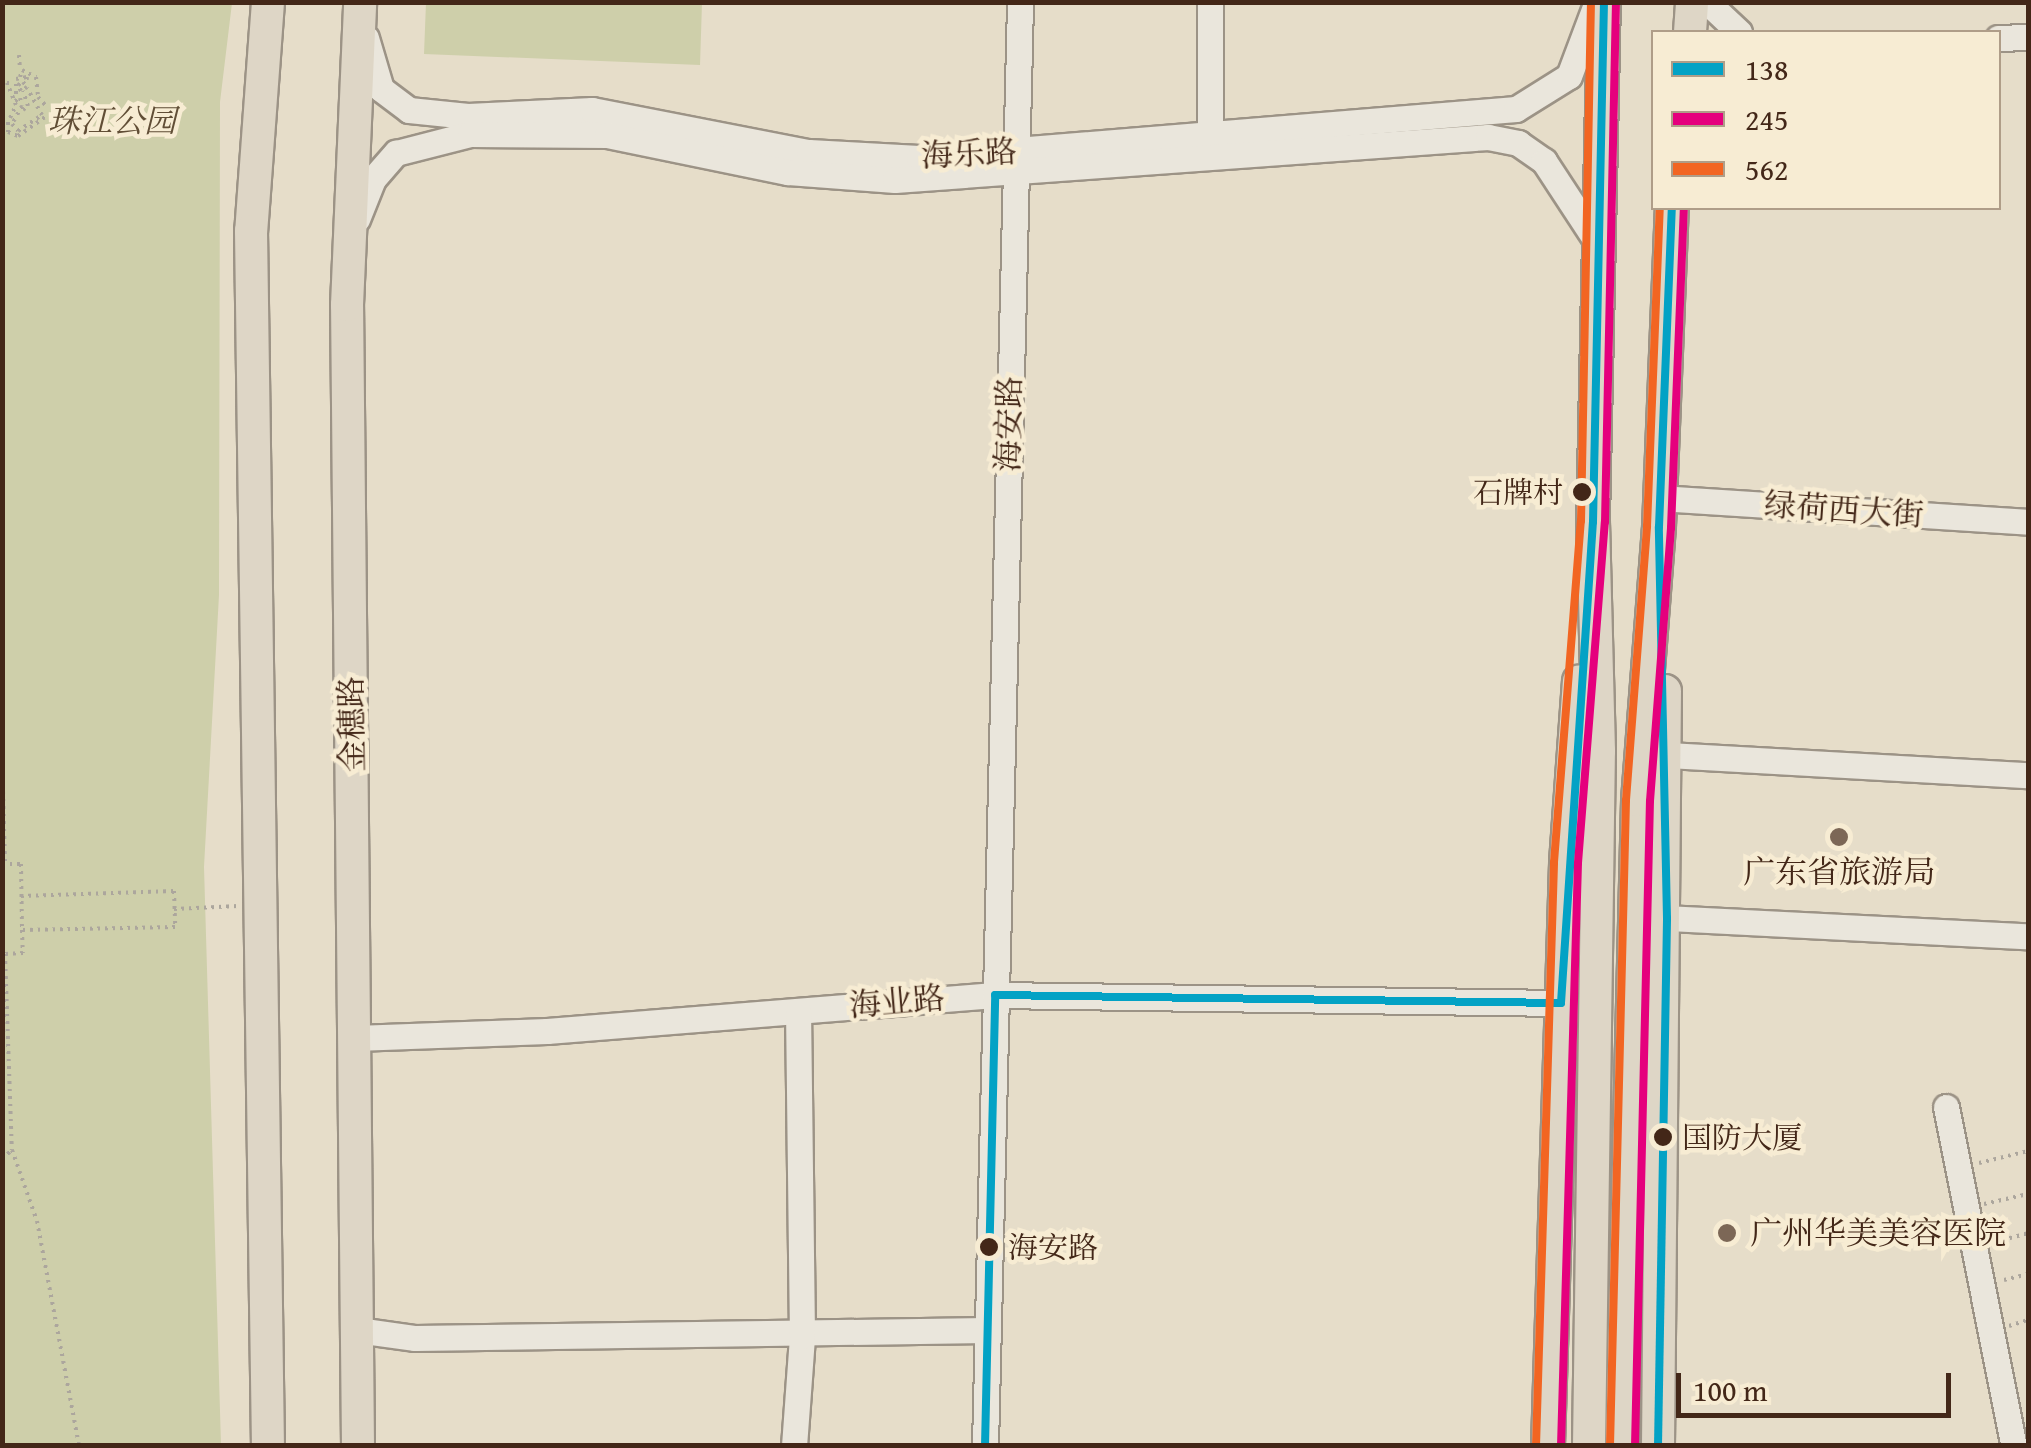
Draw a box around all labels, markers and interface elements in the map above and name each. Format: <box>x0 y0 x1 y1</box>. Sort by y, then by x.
legend <box>1651 30 2001 210</box>
text: 138 <box>1745 47 1788 91</box>
text: 245 <box>1745 97 1788 141</box>
park label: 珠江公园 <box>48 102 176 140</box>
street label: 海乐路 <box>920 132 1018 176</box>
text: 562 <box>1745 147 1788 191</box>
street label: 海安路 <box>989 376 1029 472</box>
place label: 石牌村 <box>1473 474 1563 510</box>
marker: 石牌村 <box>1572 482 1592 502</box>
street label: 绿荷西大街 <box>1763 485 1925 535</box>
street label: 金穗路 <box>332 676 372 772</box>
marker: 广东省旅游局 <box>1828 826 1850 848</box>
place label: 广东省旅游局 <box>1743 853 1935 891</box>
street label: 海业路 <box>848 979 946 1025</box>
place label: 国防大厦 <box>1682 1119 1802 1155</box>
marker: 国防大厦 <box>1653 1127 1673 1147</box>
place label: 广州华美美容医院 <box>1750 1214 2006 1252</box>
marker: 广州华美美容医院 <box>1714 1220 1740 1246</box>
place label: 海安路 <box>1008 1229 1098 1265</box>
marker: 海安路 <box>979 1237 999 1257</box>
scale bar <box>1681 1353 1956 1415</box>
text: 100 m <box>1693 1368 1767 1412</box>

